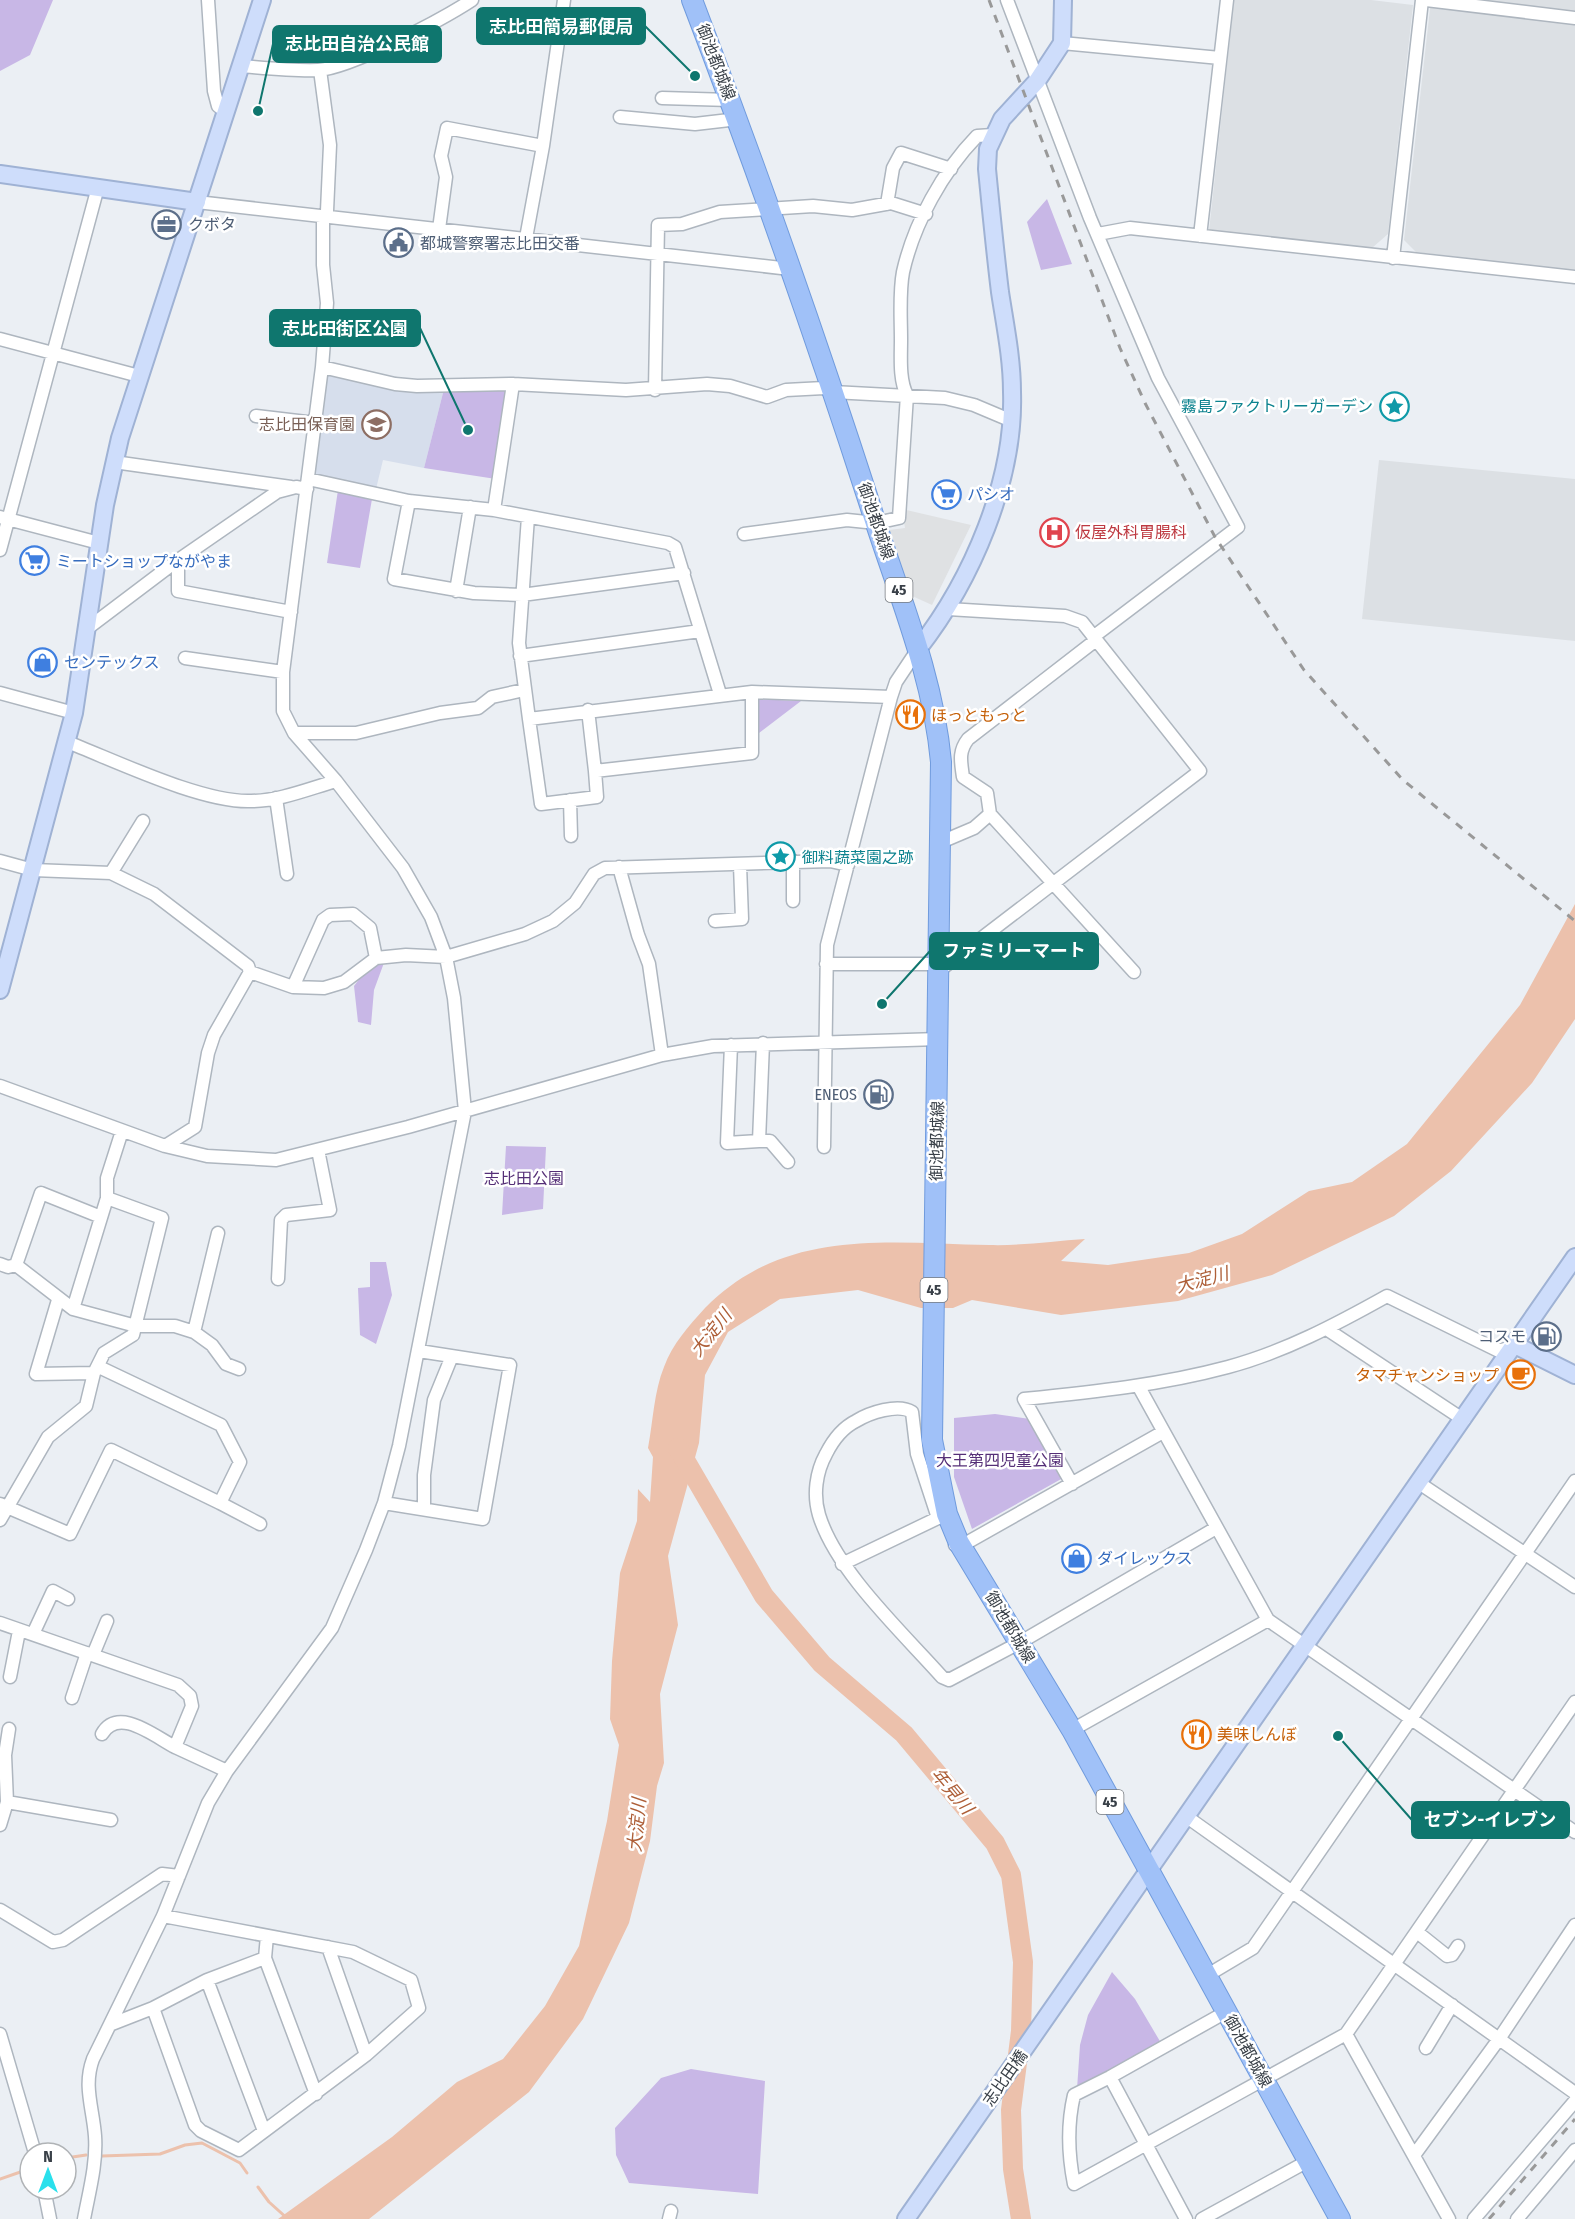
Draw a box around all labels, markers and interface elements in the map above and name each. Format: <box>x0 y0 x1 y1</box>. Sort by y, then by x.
callout: 志比田簡易郵便局 <box>477 8 645 44</box>
text: 志比田簡易郵便局 <box>489 16 633 38</box>
street label: 御池都城線 <box>693 21 739 103</box>
callout: 志比田自治公民館 <box>273 26 441 62</box>
text: 志比田自治公民館 <box>285 33 429 55</box>
office icon: クボタ <box>151 208 183 240</box>
place label: クボタ <box>188 215 236 234</box>
public building icon: 都城警察署志比田交番 <box>383 227 415 259</box>
place label: 都城警察署志比田交番 <box>420 234 580 253</box>
callout: 志比田街区公園 <box>270 310 420 346</box>
text: 志比田街区公園 <box>282 318 408 340</box>
place icon: 霧島ファクトリーガーデン <box>1378 390 1410 422</box>
place label: 霧島ファクトリーガーデン <box>1181 397 1373 416</box>
school or university icon: 志比田保育園 <box>360 408 392 440</box>
place label: 志比田保育園 <box>259 415 355 434</box>
supermarket icon: パシオ <box>930 478 962 510</box>
street label: 御池都城線 <box>854 480 898 562</box>
place label: パシオ <box>967 485 1015 504</box>
hospital icon: 仮屋外科胃腸科 <box>1038 516 1070 548</box>
place label: 仮屋外科胃腸科 <box>1075 523 1187 542</box>
supermarket icon: ミートショップながやま <box>19 545 51 577</box>
place label: ミートショップながやま <box>56 552 232 571</box>
road number: 45 <box>886 578 912 602</box>
shop icon: センテックス <box>27 646 59 678</box>
place label: センテックス <box>64 653 160 672</box>
restaurant icon: ほっともっと <box>894 699 926 731</box>
place label: ほっともっと <box>931 706 1027 725</box>
place icon: 御料蔬菜園之跡 <box>765 841 797 873</box>
place label: 御料蔬菜園之跡 <box>802 848 914 867</box>
callout: ファミリーマート <box>930 933 1098 969</box>
text: ファミリーマート <box>942 940 1086 962</box>
fuel station icon: ENEOS <box>862 1078 894 1110</box>
place label: ENEOS <box>814 1085 857 1104</box>
street label: 御池都城線 <box>927 1101 947 1181</box>
park label: 志比田公園 <box>484 1169 564 1188</box>
water label: 大淀川 <box>1173 1262 1233 1298</box>
road number: 45 <box>920 1278 948 1302</box>
water label: 大淀川 <box>685 1304 738 1361</box>
fuel station icon: コスモ <box>1531 1320 1563 1352</box>
place label: コスモ <box>1478 1327 1526 1346</box>
cafe icon: タマチャンショップ <box>1504 1359 1536 1391</box>
place label: タマチャンショップ <box>1355 1366 1499 1385</box>
park label: 大王第四児童公園 <box>936 1451 1064 1470</box>
shop icon: ダイレックス <box>1060 1542 1092 1574</box>
place label: ダイレックス <box>1097 1549 1193 1568</box>
street label: 御池都城線 <box>981 1588 1039 1666</box>
restaurant icon: 美味しんぼ <box>1180 1718 1212 1750</box>
place label: 美味しんぼ <box>1217 1725 1297 1744</box>
water label: 年見川 <box>926 1763 979 1820</box>
road number: 45 <box>1096 1790 1124 1814</box>
water label: 大淀川 <box>624 1795 650 1853</box>
callout: セブン-イレブン <box>1412 1802 1569 1838</box>
text: セブン-イレブン <box>1424 1809 1556 1831</box>
street label: 御池都城線 <box>1220 2011 1276 2091</box>
street label: 志比田橋 <box>979 2046 1031 2110</box>
north arrow <box>18 2141 78 2201</box>
text: N <box>43 2147 53 2166</box>

